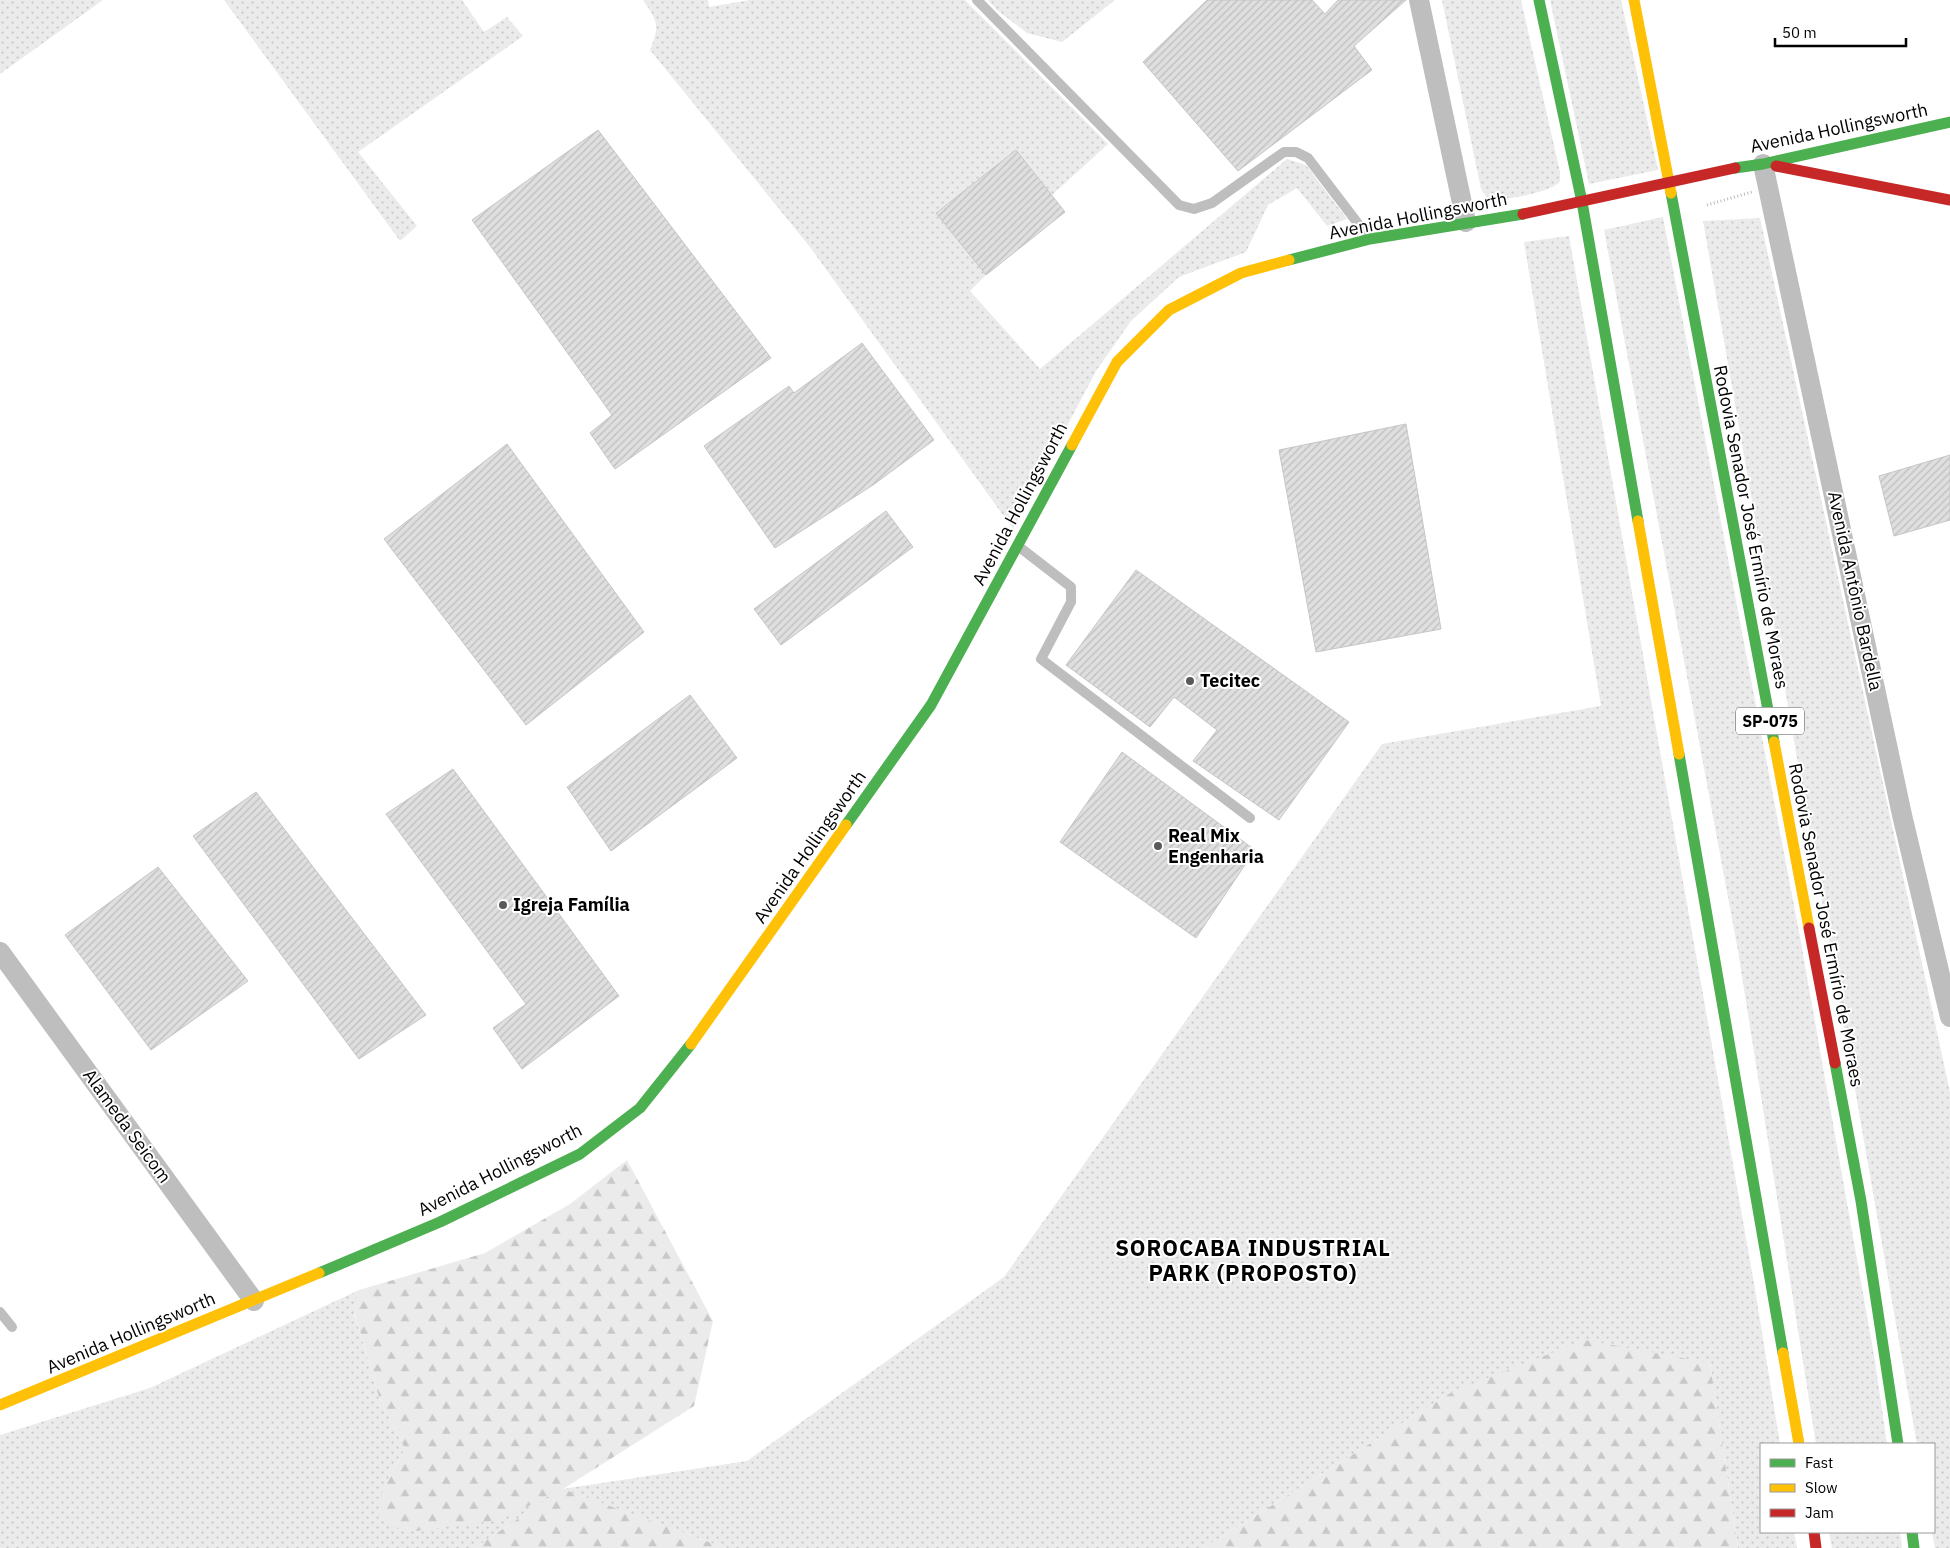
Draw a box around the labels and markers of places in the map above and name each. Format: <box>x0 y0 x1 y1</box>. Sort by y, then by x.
place label: Tecitec <box>1200 669 1260 692</box>
marker: Tecitec <box>1184 675 1196 687</box>
place label: Real Mix Engenharia <box>1168 824 1264 868</box>
marker: Real Mix Engenharia <box>1152 840 1164 852</box>
place label: Igreja Família <box>513 893 630 916</box>
marker: Igreja Família <box>497 899 509 911</box>

